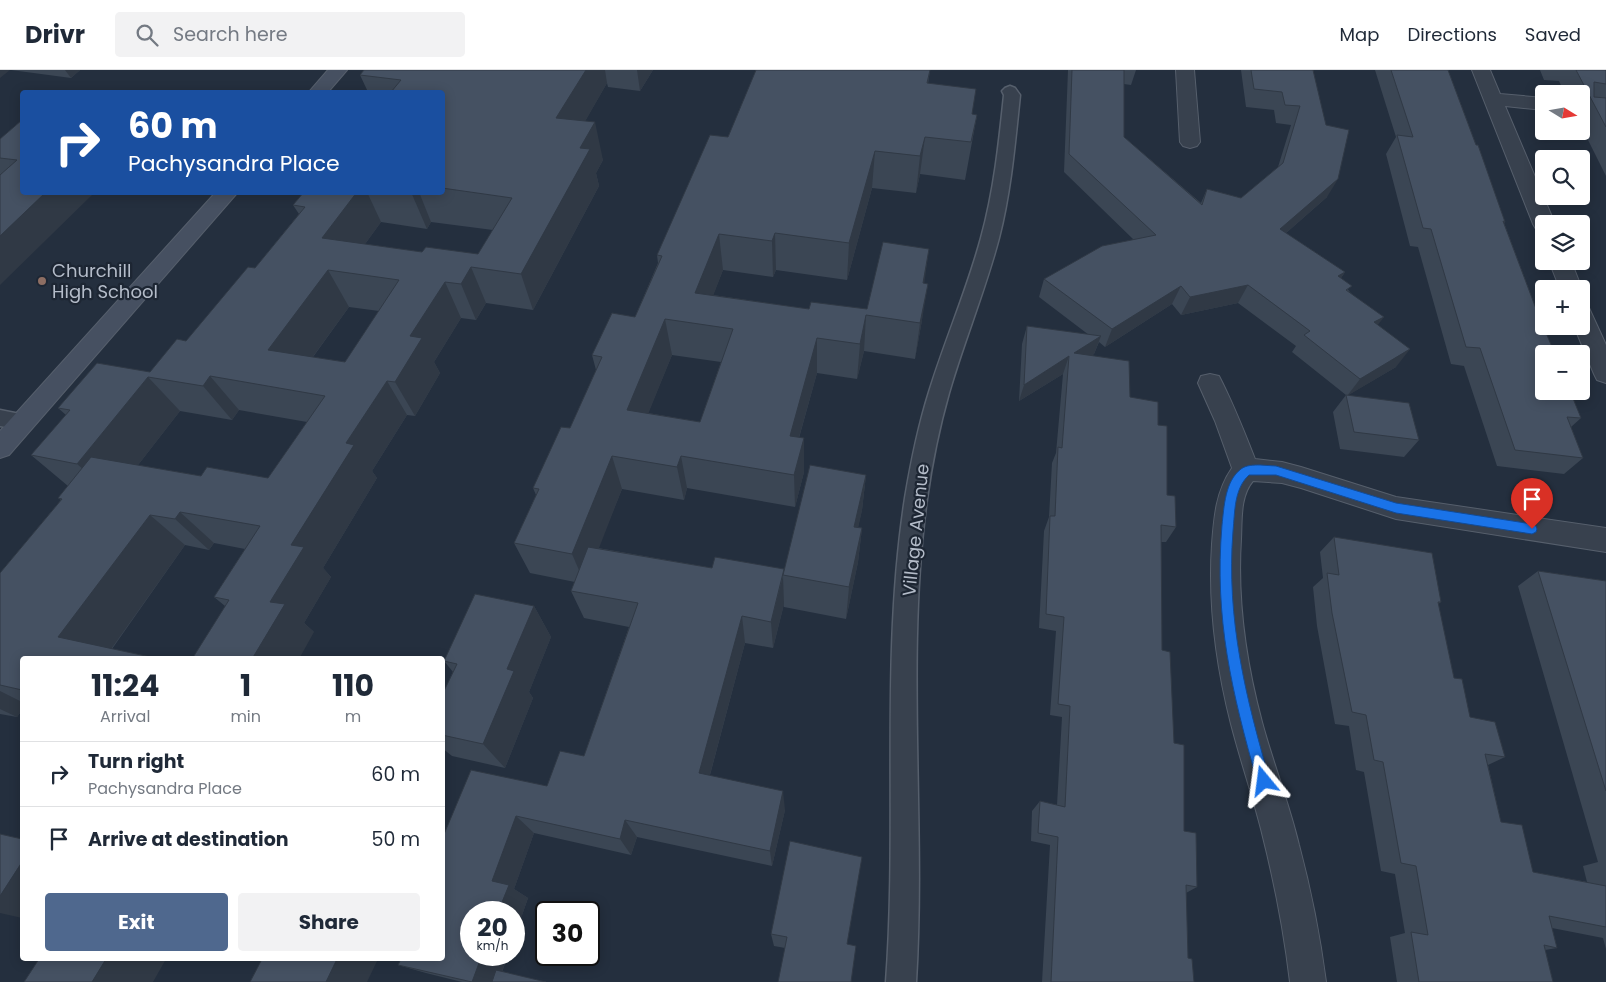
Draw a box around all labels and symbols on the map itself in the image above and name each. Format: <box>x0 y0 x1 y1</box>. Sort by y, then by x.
north arrow <box>1535 85 1590 140</box>
place label: Churchill High School <box>52 258 158 304</box>
marker: Churchill High School <box>36 275 48 287</box>
street label: Village Avenue <box>896 462 935 598</box>
pin <box>1511 478 1553 529</box>
position arrow <box>1237 754 1289 806</box>
speed limit sign: 30 <box>535 901 600 966</box>

